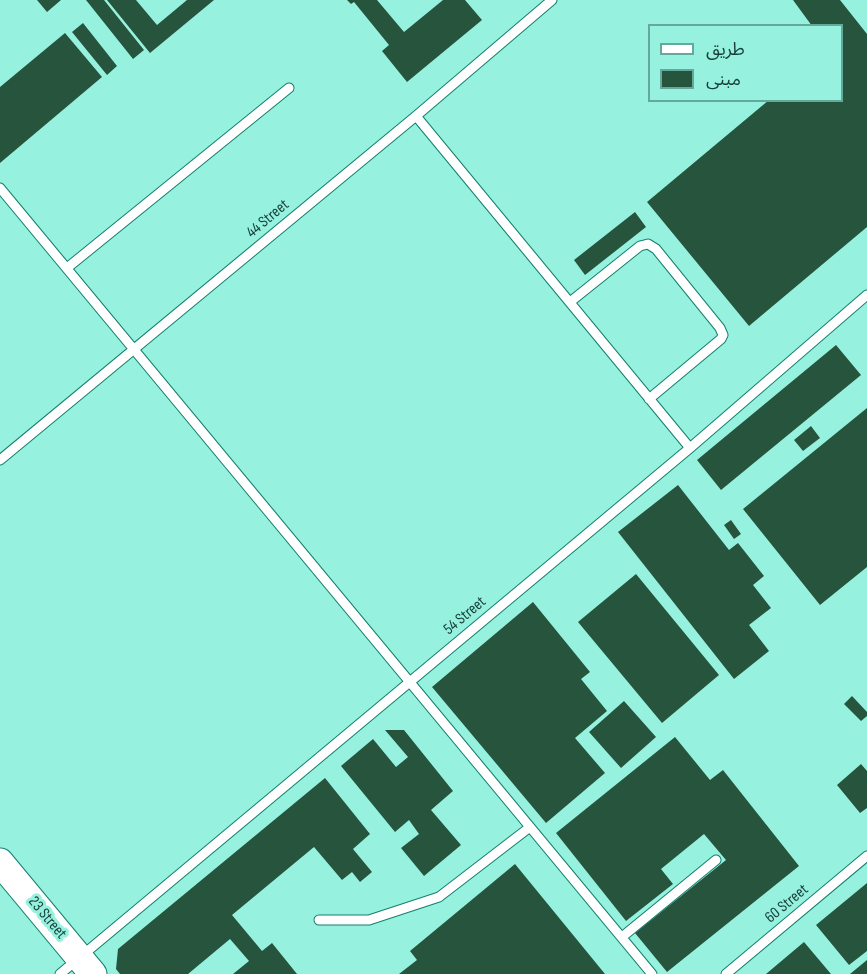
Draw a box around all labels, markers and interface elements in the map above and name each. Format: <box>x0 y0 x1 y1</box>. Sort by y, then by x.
legend <box>648 24 843 102</box>
text: طريق <box>706 39 745 60</box>
text: مبنى <box>706 69 741 90</box>
street label: 44 Street <box>243 196 293 242</box>
street label: 54 Street <box>440 593 490 639</box>
street label: 60 Street <box>762 880 812 928</box>
street label: 23 Street <box>24 893 70 943</box>

